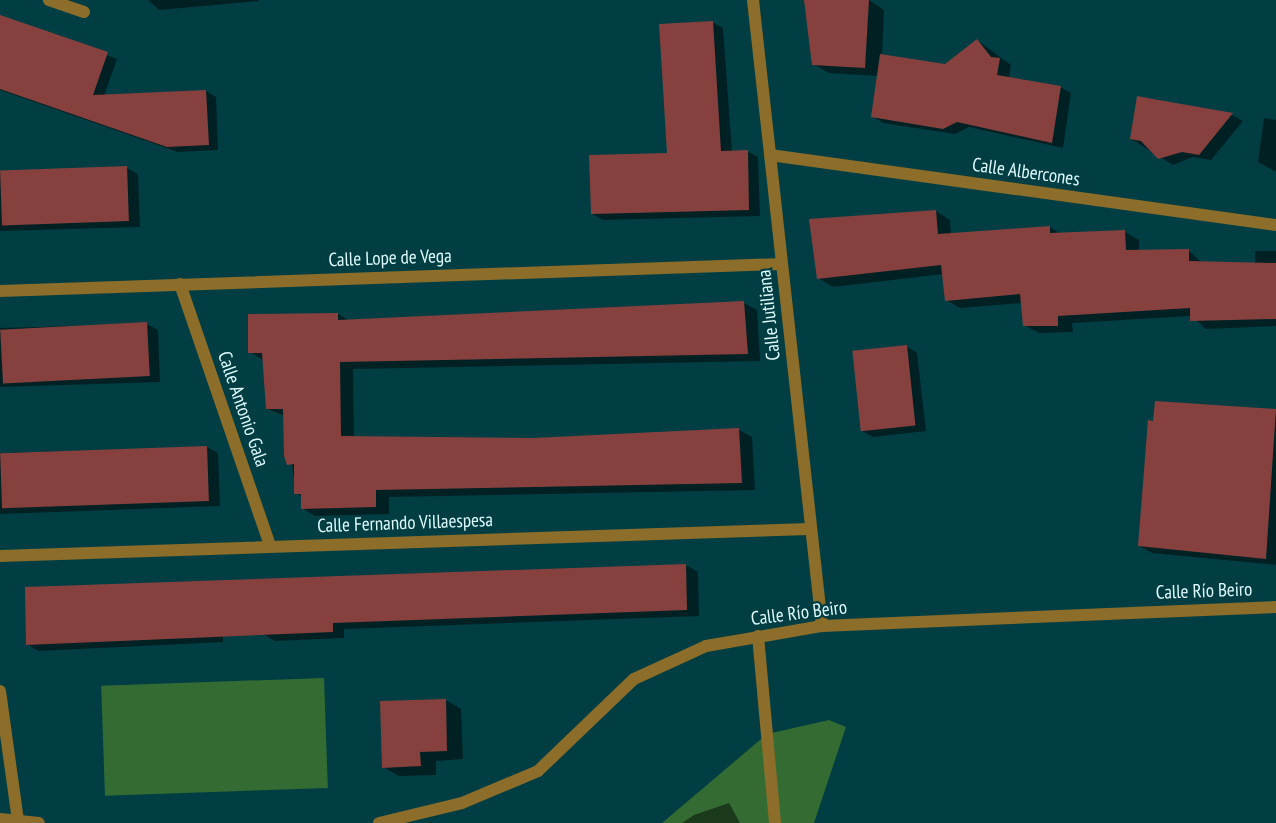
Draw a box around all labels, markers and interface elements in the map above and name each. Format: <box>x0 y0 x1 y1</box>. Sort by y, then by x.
street label: Calle Albercones <box>971 153 1081 191</box>
street label: Calle Lope de Vega <box>328 244 452 272</box>
street label: Calle Jutiliana <box>753 269 785 361</box>
street label: Calle Antonio Gala <box>213 348 273 470</box>
street label: Calle Fernando Villaespesa <box>317 509 493 537</box>
street label: Calle Río Beiro <box>1155 578 1253 604</box>
street label: Calle Río Beiro <box>750 596 848 630</box>

